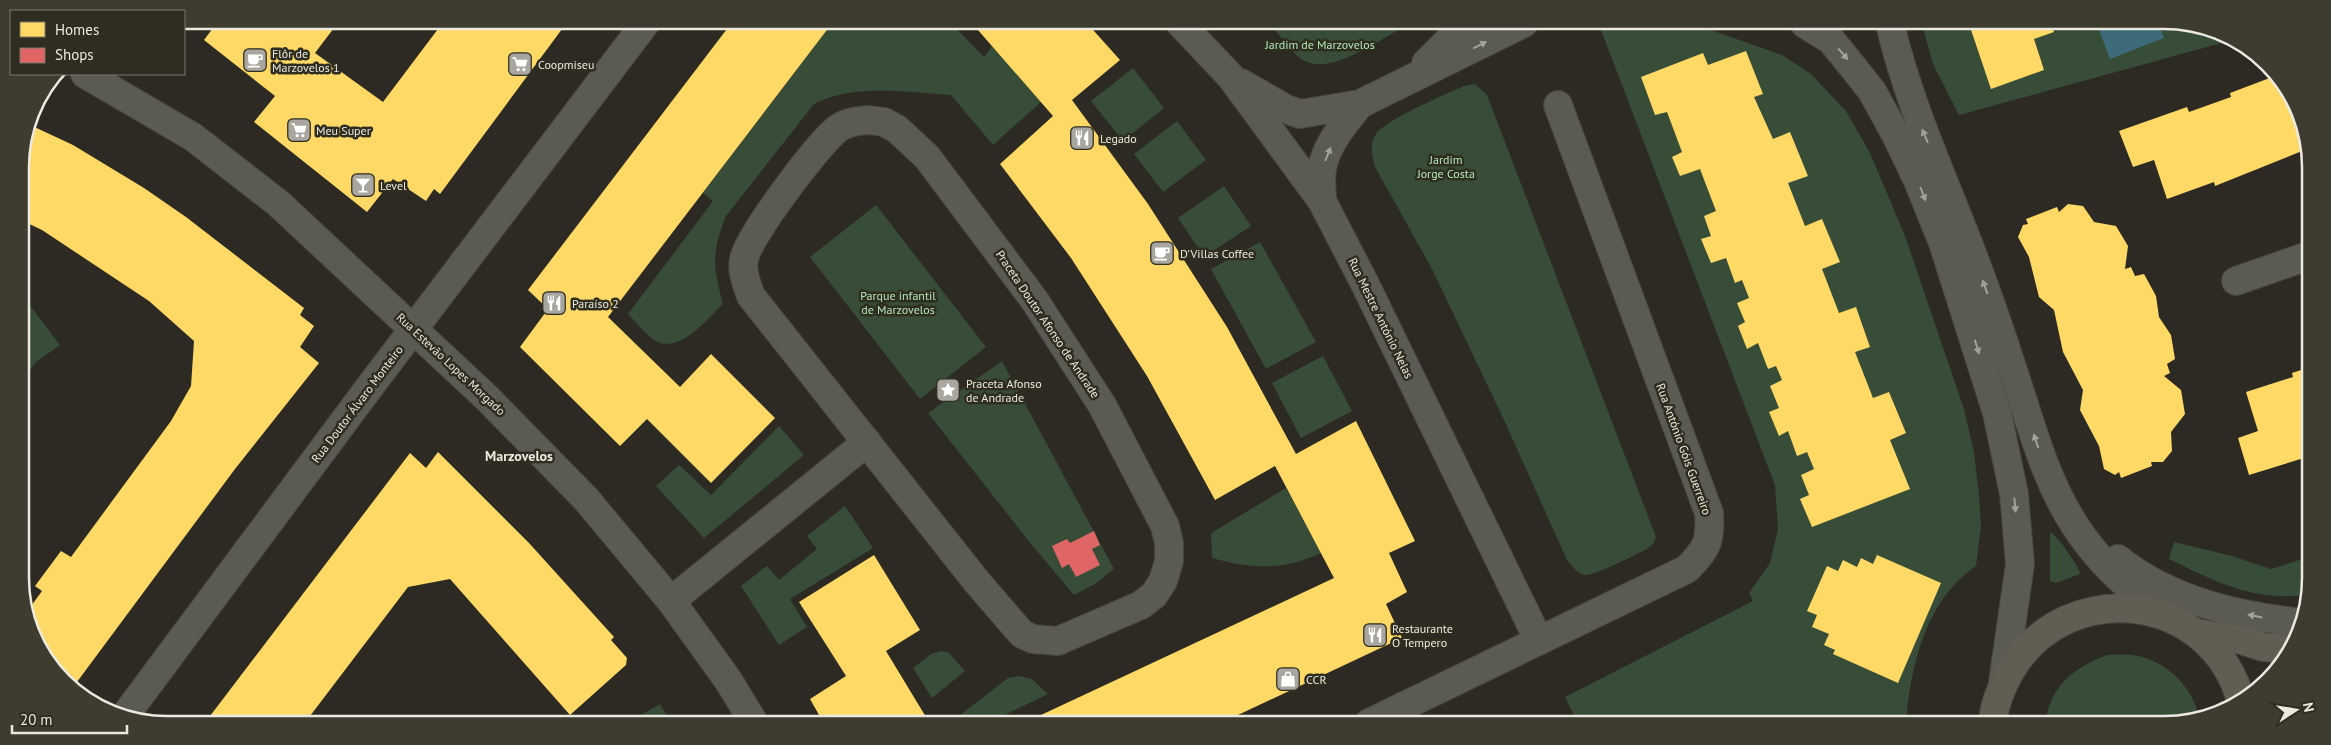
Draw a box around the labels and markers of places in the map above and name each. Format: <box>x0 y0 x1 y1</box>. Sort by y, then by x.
place label: Flôr de Marzovelos 1 <box>272 46 339 75</box>
cafe icon: Flôr de Marzovelos 1 <box>242 47 268 73</box>
supermarket icon: Coopmiseu <box>507 51 533 77</box>
place label: Coopmiseu <box>538 57 594 72</box>
supermarket icon: Meu Super <box>286 117 312 143</box>
place label: Meu Super <box>316 123 371 138</box>
restaurant icon: Legado <box>1069 125 1095 151</box>
place label: Legado <box>1100 131 1137 146</box>
bar icon: Level <box>350 172 376 198</box>
place label: Level <box>380 178 407 193</box>
cafe icon: D'Villas Coffee <box>1149 240 1175 266</box>
place label: D'Villas Coffee <box>1180 246 1254 261</box>
restaurant icon: Paraíso 2 <box>541 290 567 316</box>
place label: Paraíso 2 <box>572 296 619 311</box>
place label: Praceta Afonso de Andrade <box>966 376 1042 405</box>
place icon: Praceta Afonso de Andrade <box>935 377 961 403</box>
place label: Restaurante O Tempero <box>1392 621 1453 650</box>
restaurant icon: Restaurante O Tempero <box>1362 622 1388 648</box>
shop icon: CCR <box>1275 666 1301 692</box>
place label: CCR <box>1306 672 1327 687</box>

